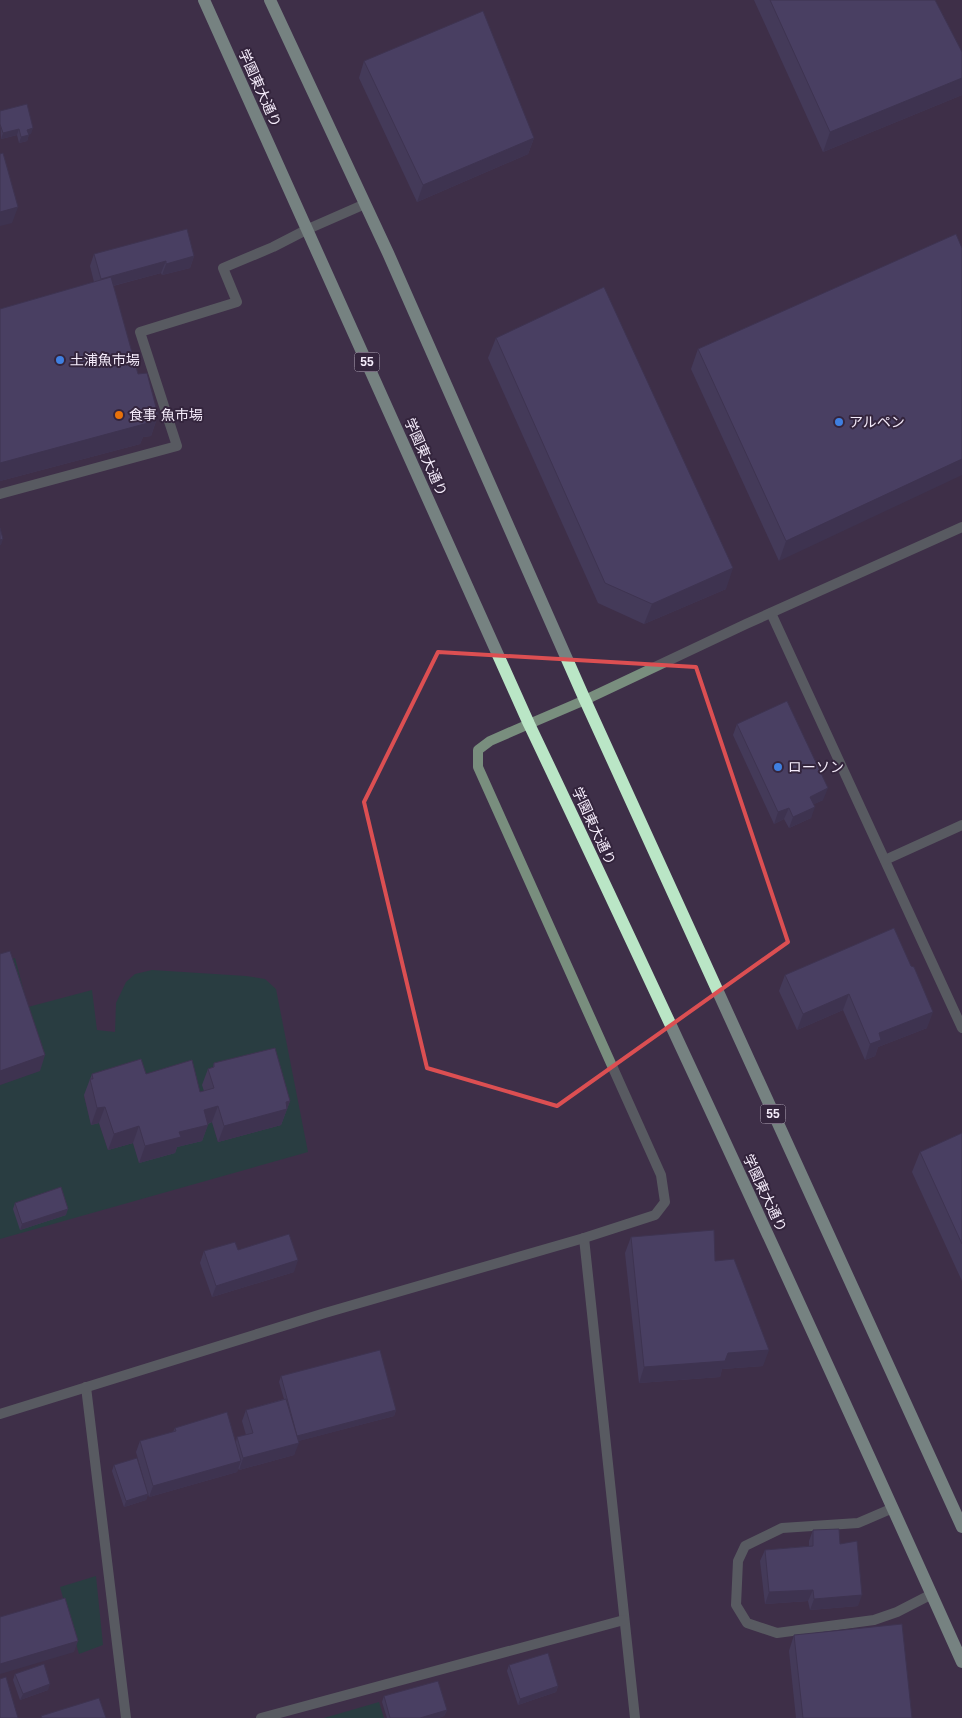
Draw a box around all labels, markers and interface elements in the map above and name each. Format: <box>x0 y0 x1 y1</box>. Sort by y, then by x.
street label: 学園東大通り <box>236 46 284 130</box>
place label: 土浦魚市場 <box>70 352 140 368</box>
road number: 55 <box>354 352 380 372</box>
marker: 土浦魚市場 <box>54 354 66 366</box>
place label: 食事 魚市場 <box>129 407 203 423</box>
marker: 食事 魚市場 <box>113 409 125 421</box>
place label: アルペン <box>849 414 905 430</box>
street label: 学園東大通り <box>402 415 450 499</box>
marker: アルペン <box>833 416 845 428</box>
place label: ローソン <box>788 759 844 775</box>
marker: ローソン <box>772 761 784 773</box>
street label: 学園東大通り <box>569 785 619 867</box>
road number: 55 <box>760 1104 786 1124</box>
street label: 学園東大通り <box>740 1152 790 1234</box>

